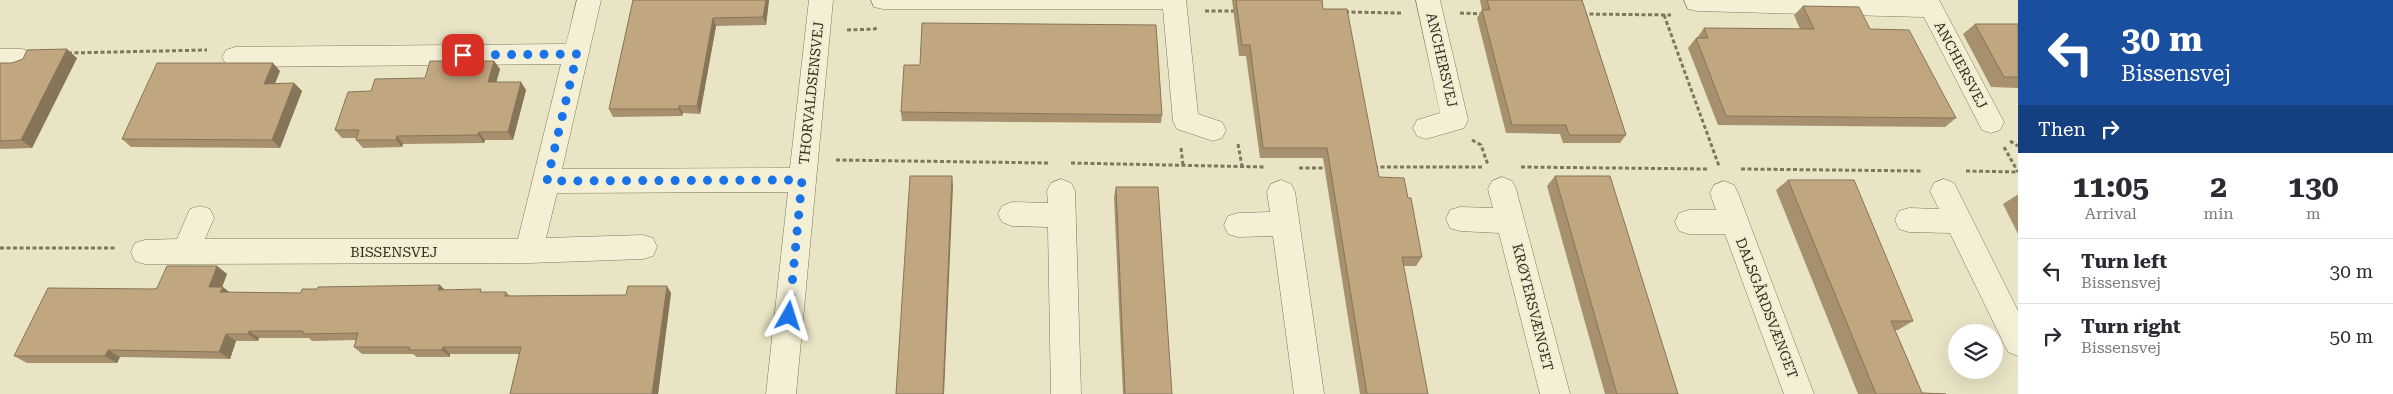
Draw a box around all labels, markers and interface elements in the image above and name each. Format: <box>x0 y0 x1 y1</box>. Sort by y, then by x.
street label: ANCHERSVEJ <box>1423 11 1461 109</box>
street label: ANCHERSVEJ <box>1931 19 1991 111</box>
text: 30 m <box>2121 19 2203 60</box>
street label: THORVALDSENSVEJ <box>796 20 826 165</box>
icon: left <box>2038 20 2103 85</box>
pin <box>442 34 484 76</box>
icon: arrive <box>449 41 477 69</box>
text: Bissensvej <box>2121 61 2231 86</box>
icon: right <box>2096 115 2124 143</box>
text: Then <box>2038 118 2086 141</box>
text: 11:05 <box>2072 169 2149 204</box>
text: 2 <box>2210 169 2227 204</box>
text: 130 <box>2288 169 2338 204</box>
text: Arrival <box>2085 204 2137 223</box>
text: min <box>2204 204 2234 223</box>
text: m <box>2306 204 2321 223</box>
street label: DALSGÅRDSVÆNGET <box>1733 235 1801 381</box>
street label: KRØYERSVÆNGET <box>1509 242 1557 372</box>
street label: BISSENSVEJ <box>350 244 438 260</box>
text: Turn left <box>2081 250 2167 273</box>
icon: left <box>2038 257 2066 285</box>
text: 30 m <box>2330 260 2373 283</box>
text: Bissensvej <box>2081 273 2161 292</box>
position arrow <box>762 289 814 341</box>
text: Turn right <box>2081 315 2181 338</box>
icon: right <box>2038 322 2066 350</box>
map controls <box>1948 324 2003 379</box>
button: layers <box>1948 324 2003 379</box>
text: 50 m <box>2330 325 2373 348</box>
text: Bissensvej <box>2081 338 2161 357</box>

